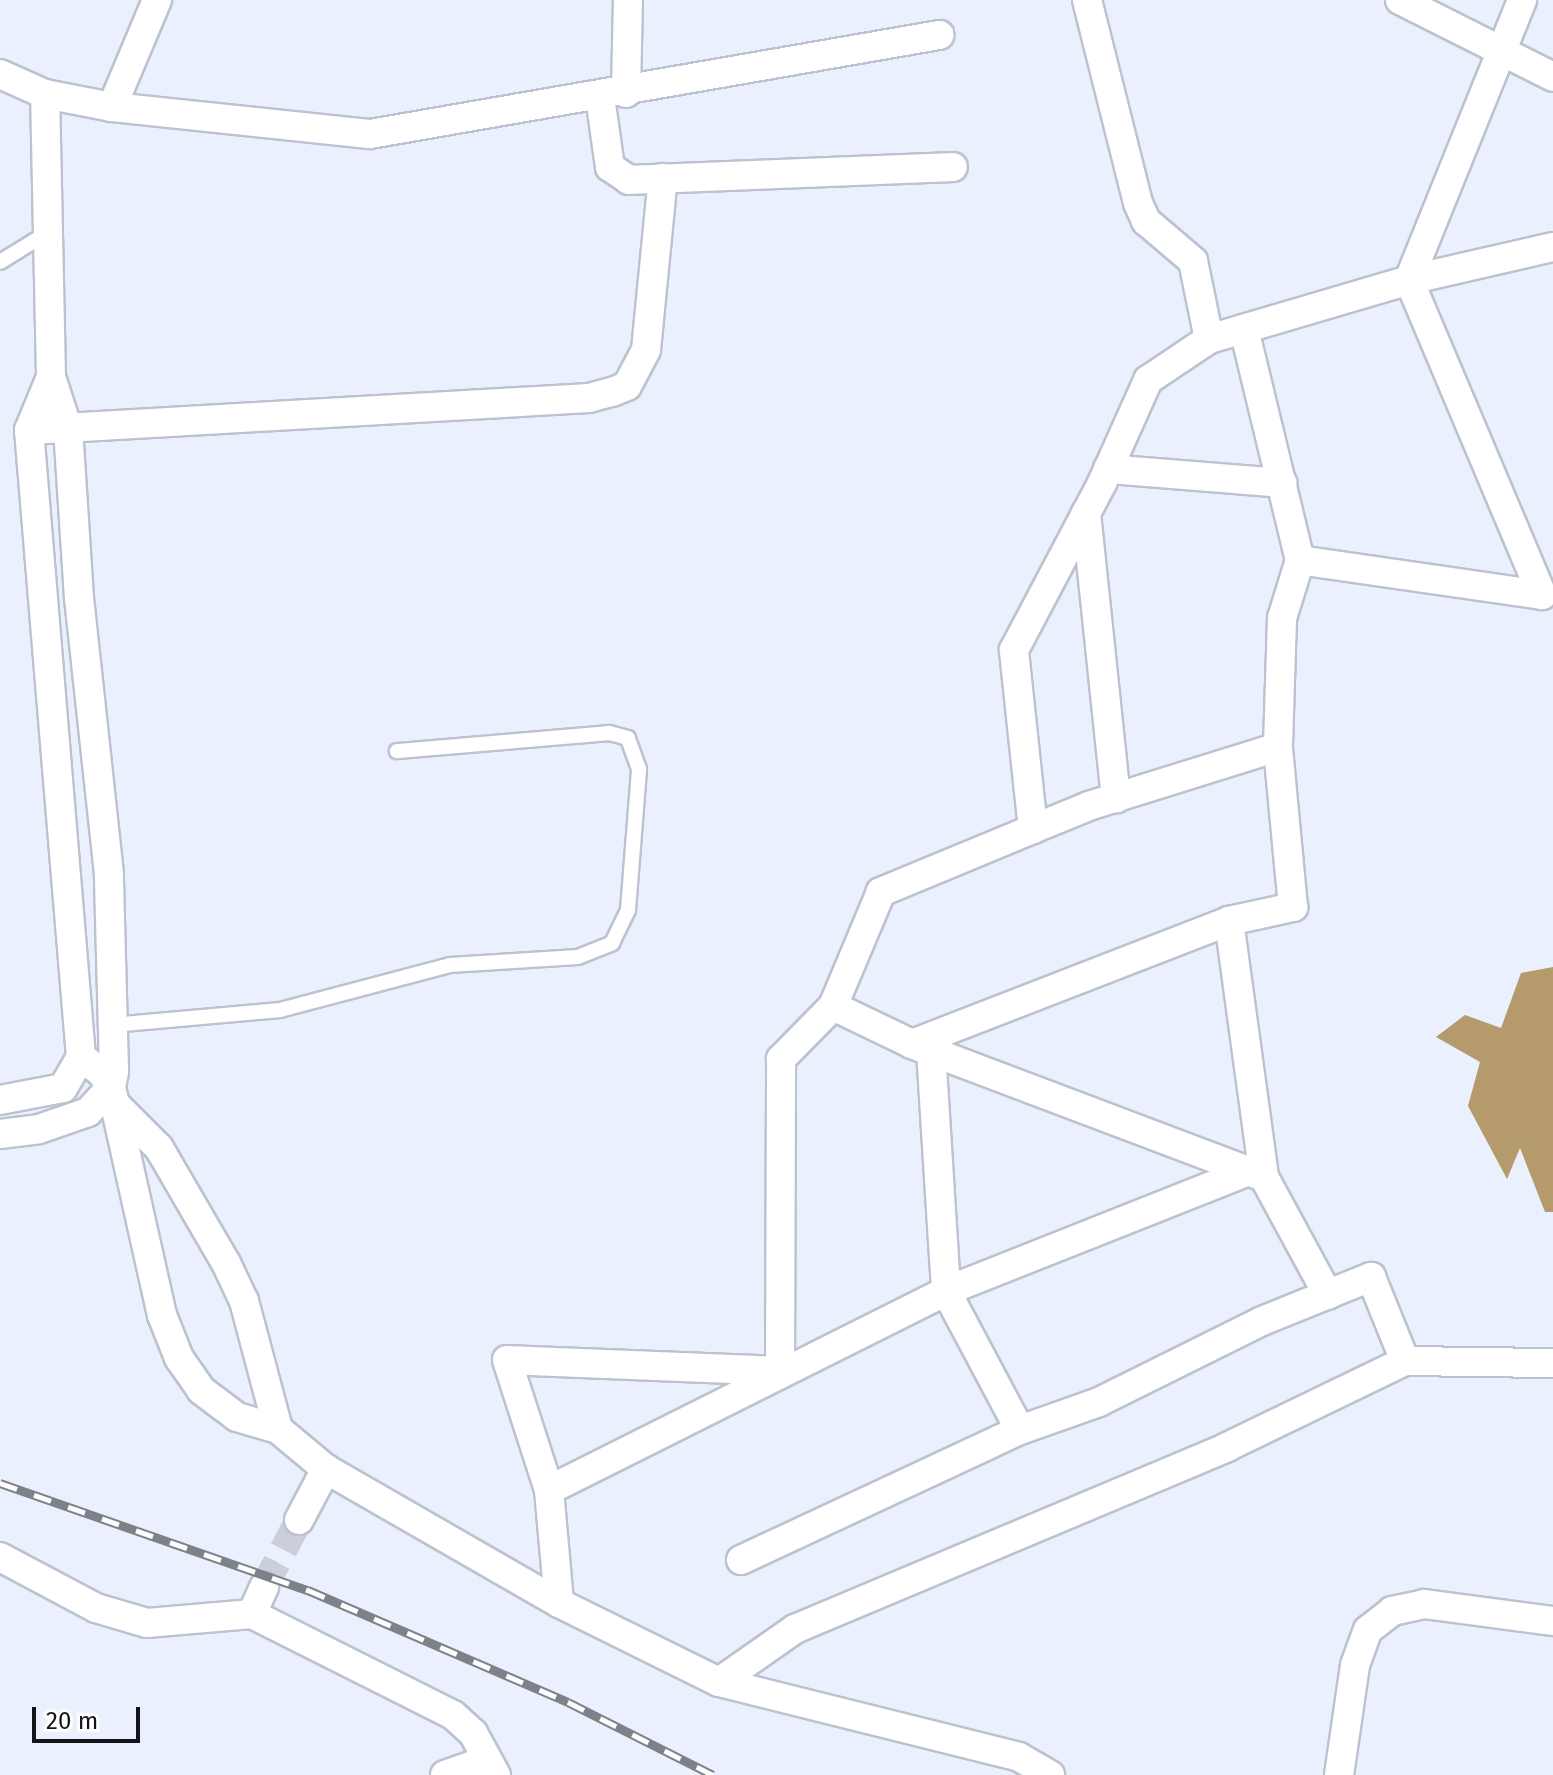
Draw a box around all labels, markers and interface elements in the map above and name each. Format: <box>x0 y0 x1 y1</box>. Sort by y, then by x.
scale bar <box>36 1691 144 1741</box>
text: 20 m <box>46 1707 98 1735</box>

